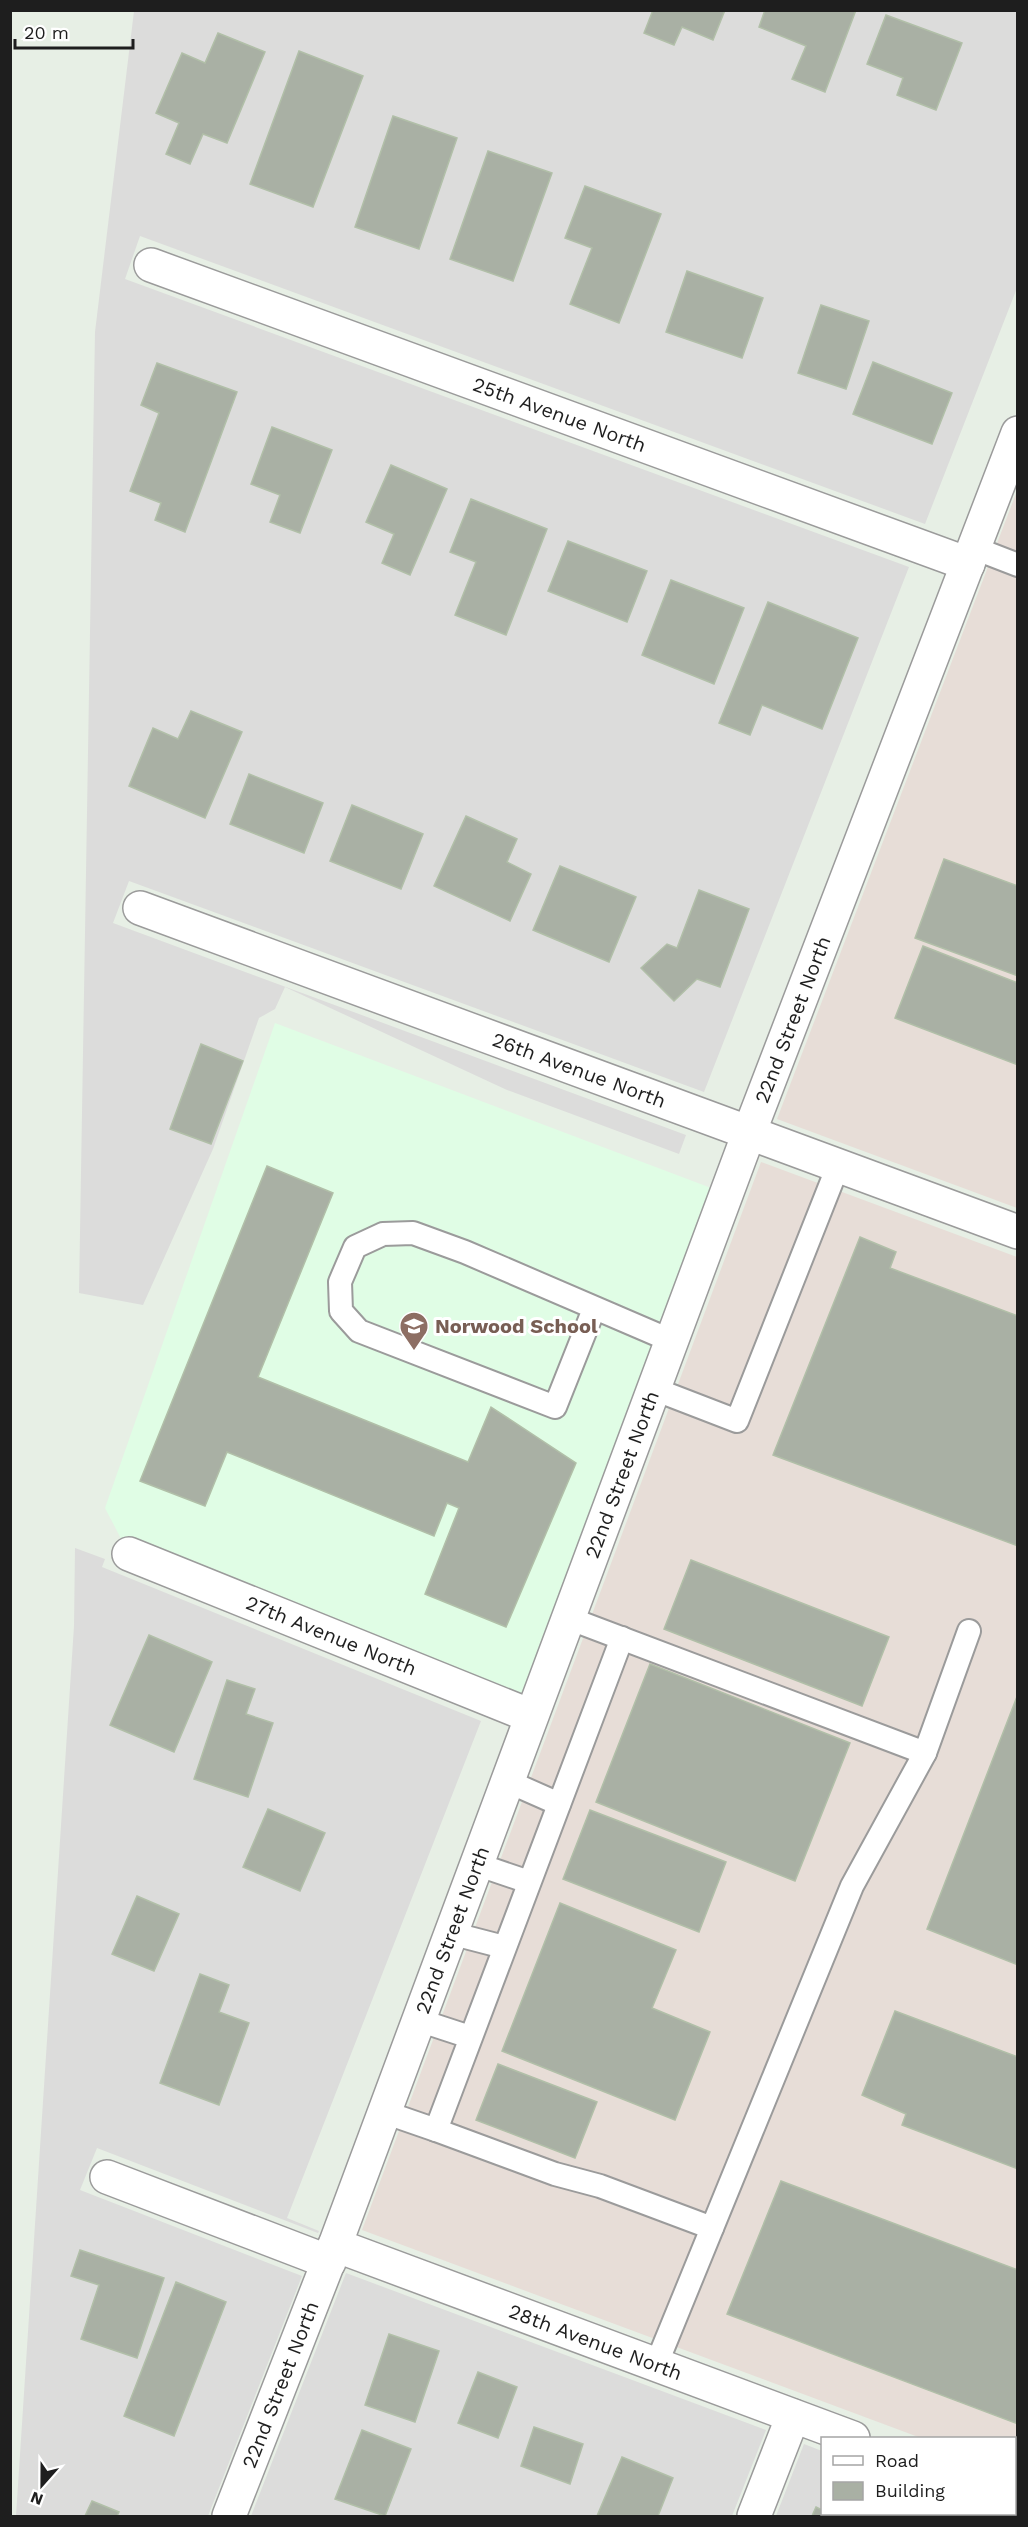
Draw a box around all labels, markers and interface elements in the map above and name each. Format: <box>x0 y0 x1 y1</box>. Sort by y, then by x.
scale bar <box>15 12 134 50</box>
text: 20 m <box>24 22 69 43</box>
street label: 25th Avenue North <box>470 372 649 457</box>
street label: 22nd Street North <box>750 933 836 1107</box>
street label: 26th Avenue North <box>489 1027 669 1113</box>
school or university icon: Norwood School <box>398 1310 430 1352</box>
place label: Norwood School <box>435 1314 598 1338</box>
street label: 22nd Street North <box>580 1387 664 1562</box>
street label: 27th Avenue North <box>242 1590 420 1681</box>
street label: 22nd Street North <box>410 1843 494 2017</box>
street label: 22nd Street North <box>237 2298 324 2472</box>
street label: 28th Avenue North <box>505 2299 686 2385</box>
legend <box>821 2437 1016 2515</box>
text: Road <box>875 2450 919 2471</box>
north arrow <box>12 2455 72 2515</box>
text: Building <box>875 2480 945 2501</box>
text: N <box>28 2488 46 2510</box>

